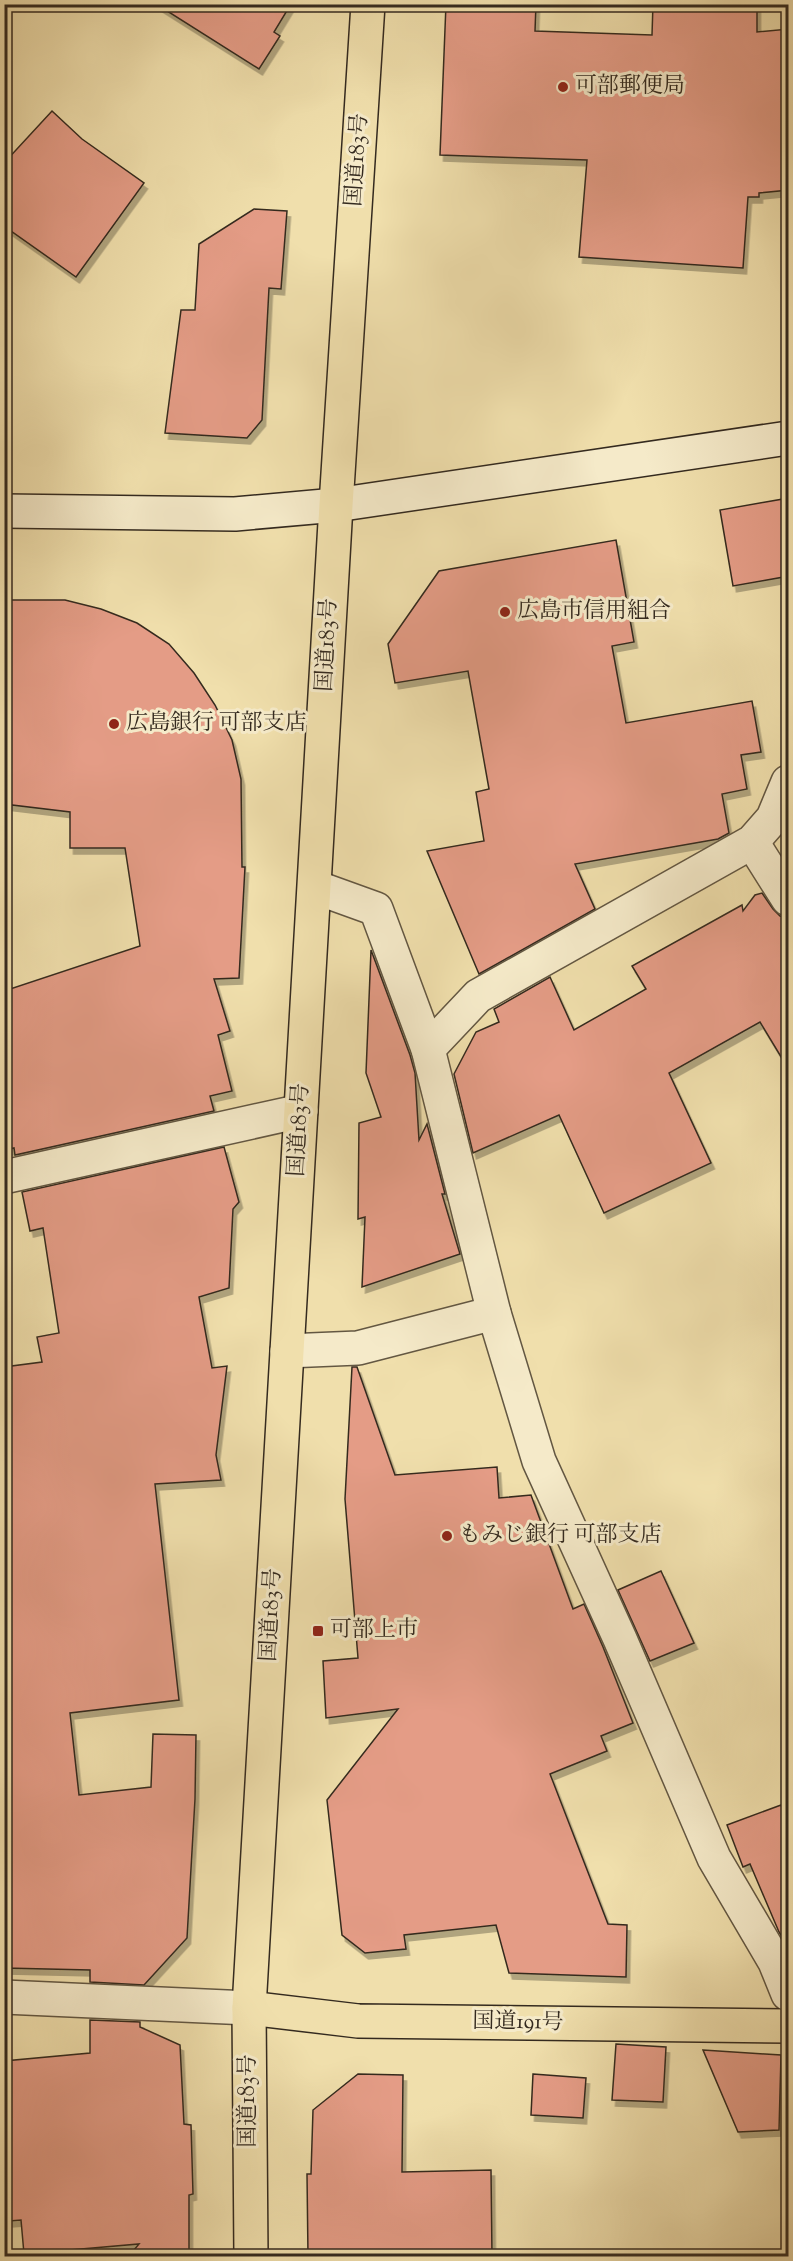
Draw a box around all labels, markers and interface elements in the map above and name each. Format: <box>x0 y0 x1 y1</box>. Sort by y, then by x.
place label: 可部郵便局 <box>575 71 685 103</box>
marker: 可部郵便局 <box>556 80 570 94</box>
street label: 国道183号 <box>339 112 377 208</box>
place label: 広島市信用組合 <box>517 596 671 628</box>
street label: 国道183号 <box>310 598 346 692</box>
marker: 広島市信用組合 <box>498 605 512 619</box>
place label: 広島銀行 可部支店 <box>126 708 307 740</box>
marker: 広島銀行 可部支店 <box>107 717 121 731</box>
street label: 国道183号 <box>282 1083 318 1177</box>
place label: もみじ銀行 可部支店 <box>459 1520 662 1552</box>
marker: もみじ銀行 可部支店 <box>440 1529 454 1543</box>
street label: 国道183号 <box>254 1568 290 1662</box>
place label: 可部上市 <box>330 1615 418 1647</box>
marker: 可部上市 <box>311 1624 325 1638</box>
street label: 国道191号 <box>472 2006 564 2040</box>
street label: 国道183号 <box>233 2054 265 2148</box>

